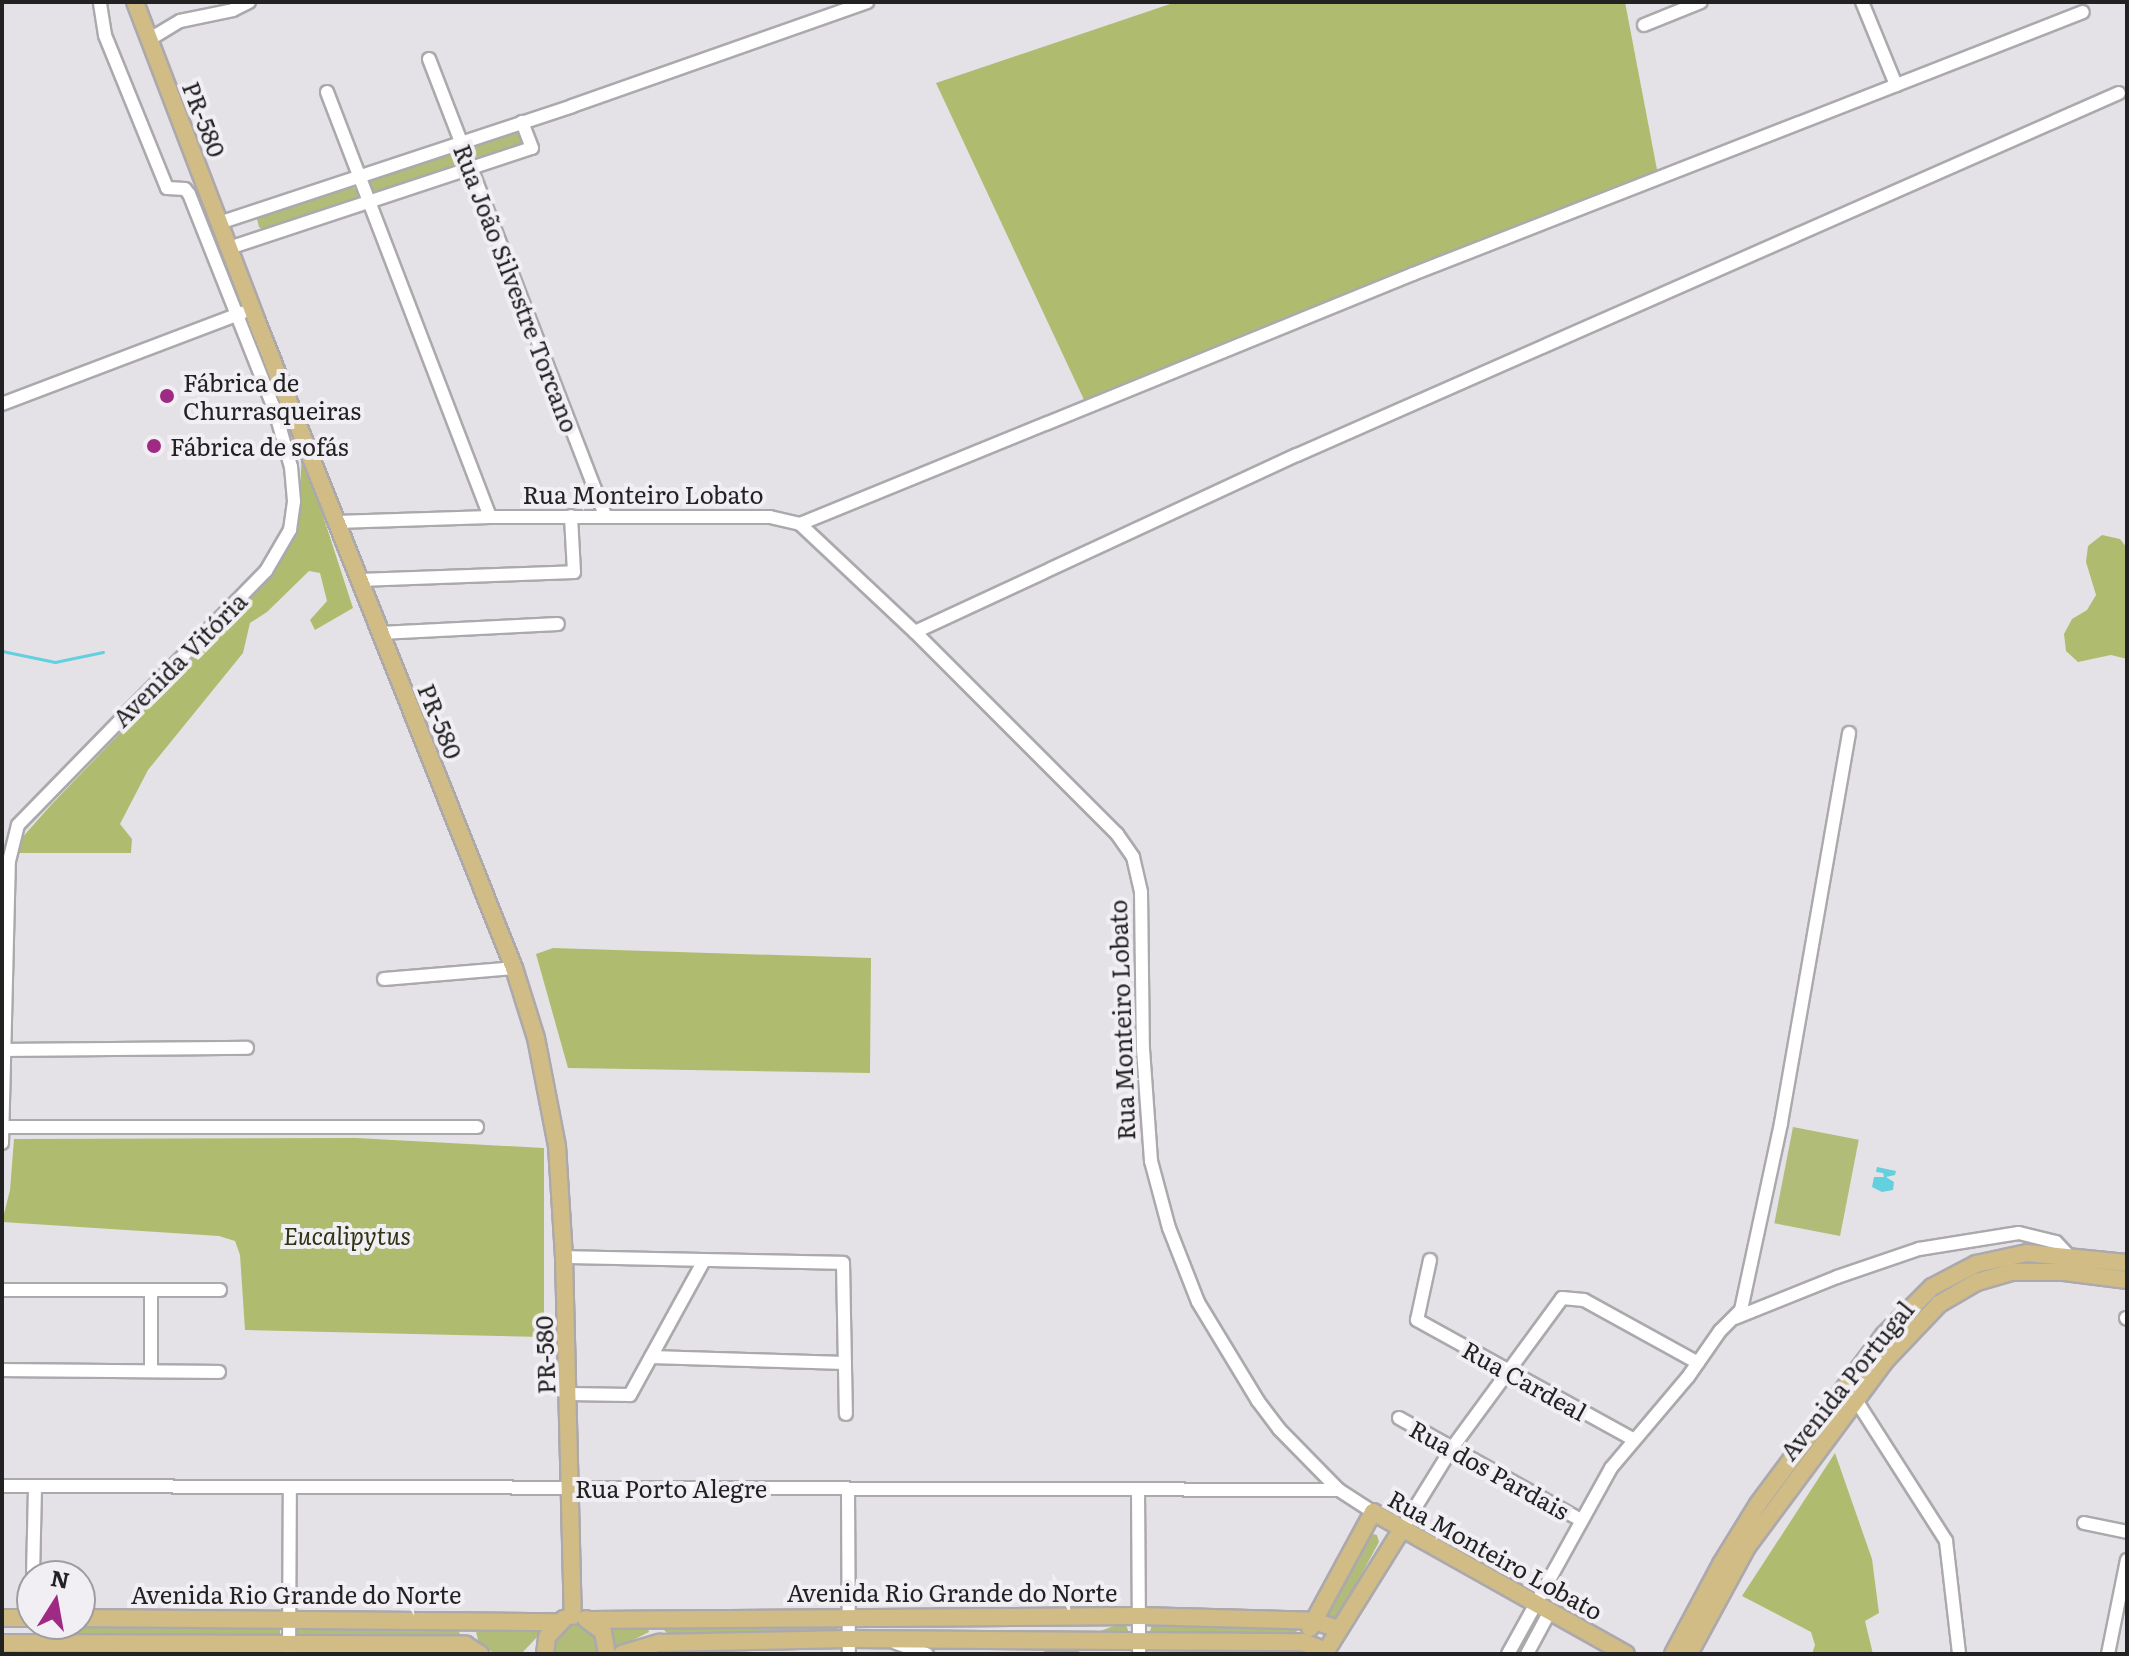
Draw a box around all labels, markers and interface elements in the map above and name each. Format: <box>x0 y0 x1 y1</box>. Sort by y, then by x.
street label: PR-580 <box>178 77 232 161</box>
street label: Rua João Silvestre Torcano <box>449 140 585 436</box>
place label: Fábrica de Churrasqueiras <box>183 368 361 424</box>
marker: Fábrica de Churrasqueiras <box>158 387 176 405</box>
place label: Fábrica de sofás <box>170 432 349 460</box>
marker: Fábrica de sofás <box>145 437 163 455</box>
street label: Rua Monteiro Lobato <box>523 480 763 508</box>
street label: Avenida Vitória <box>106 586 252 732</box>
street label: PR-580 <box>413 679 469 763</box>
street label: Rua Monteiro Lobato <box>1102 899 1140 1141</box>
park label: Eucalipytus <box>283 1221 411 1249</box>
street label: Avenida Portugal <box>1773 1295 1919 1465</box>
street label: PR-580 <box>528 1315 560 1395</box>
street label: Rua Cardeal <box>1458 1334 1592 1426</box>
street label: Rua dos Pardais <box>1405 1413 1575 1525</box>
street label: Rua Porto Alegre <box>575 1474 767 1502</box>
street label: Rua Monteiro Lobato <box>1384 1483 1608 1625</box>
north arrow <box>16 1560 96 1640</box>
text: N <box>48 1560 73 1596</box>
street label: Avenida Rio Grande do Norte <box>787 1578 1117 1606</box>
street label: Avenida Rio Grande do Norte <box>131 1580 461 1608</box>

